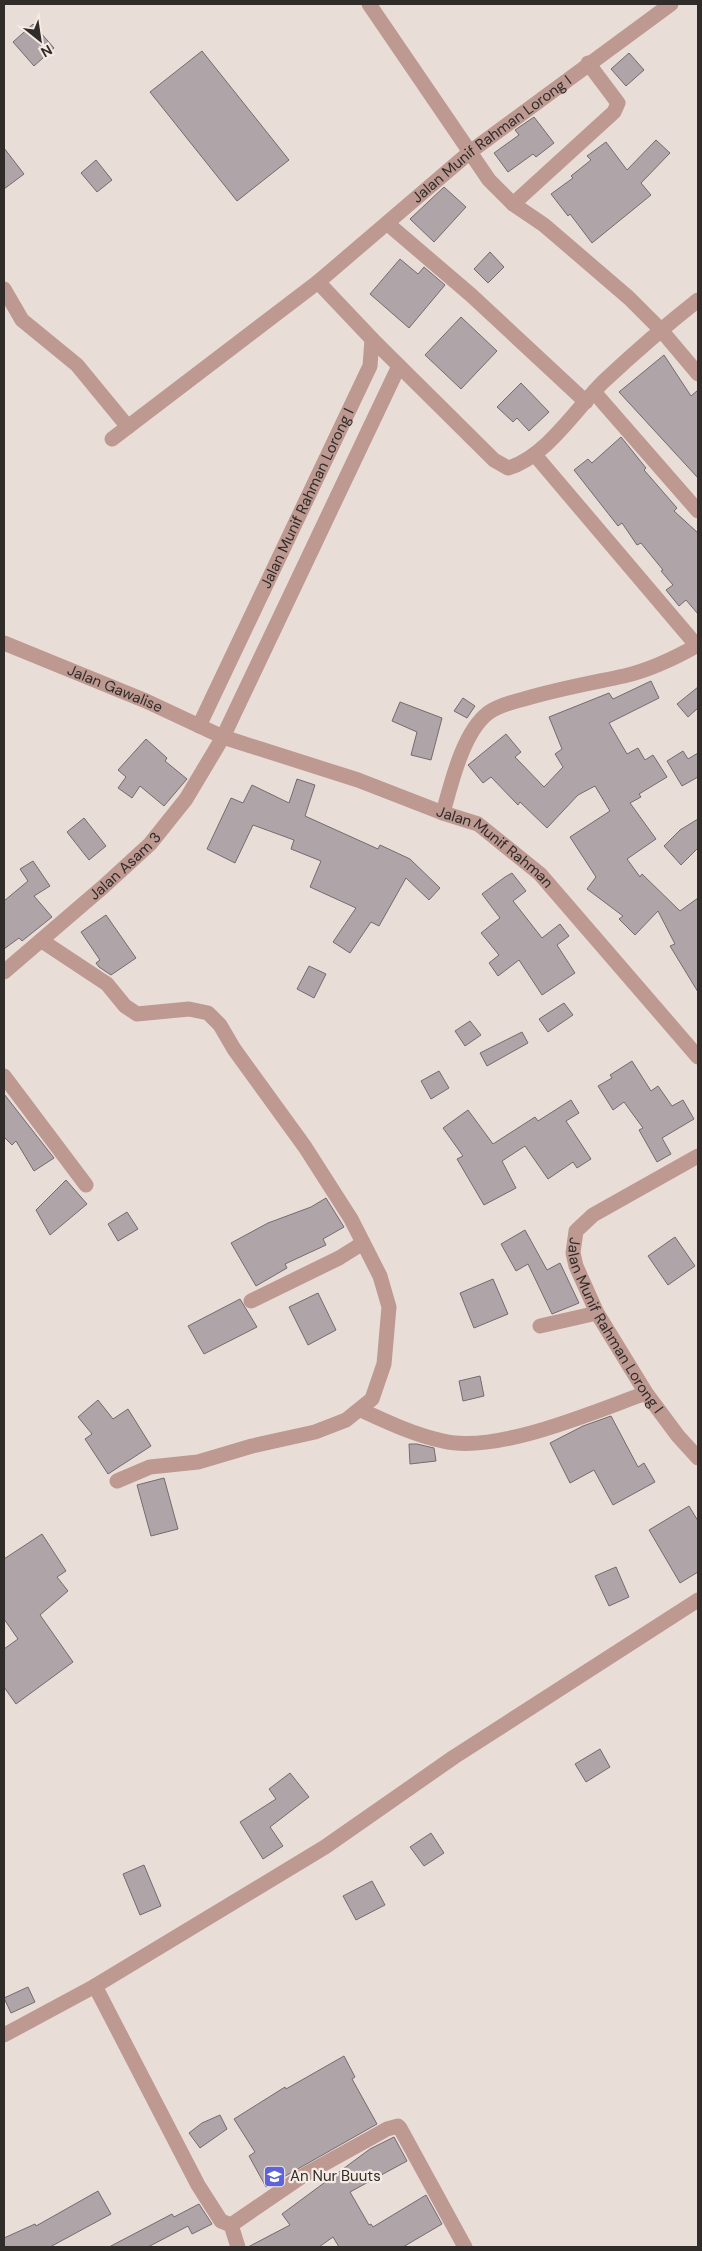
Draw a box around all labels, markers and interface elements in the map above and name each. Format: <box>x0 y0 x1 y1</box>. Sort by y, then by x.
north arrow <box>15 15 65 65</box>
text: N <box>38 41 55 62</box>
street label: Jalan Munif Rahman Lorong I <box>408 71 575 207</box>
street label: Jalan Munif Rahman Lorong I <box>256 405 358 592</box>
street label: Jalan Gawalise <box>64 660 166 717</box>
street label: Jalan Munif Rahman <box>434 801 558 892</box>
street label: Jalan Asam 3 <box>85 828 166 905</box>
street label: Jalan Munif Rahman Lorong I <box>563 1236 668 1417</box>
school or university icon: An Nur Buuts <box>262 2164 286 2188</box>
place label: An Nur Buuts <box>290 2166 381 2186</box>

